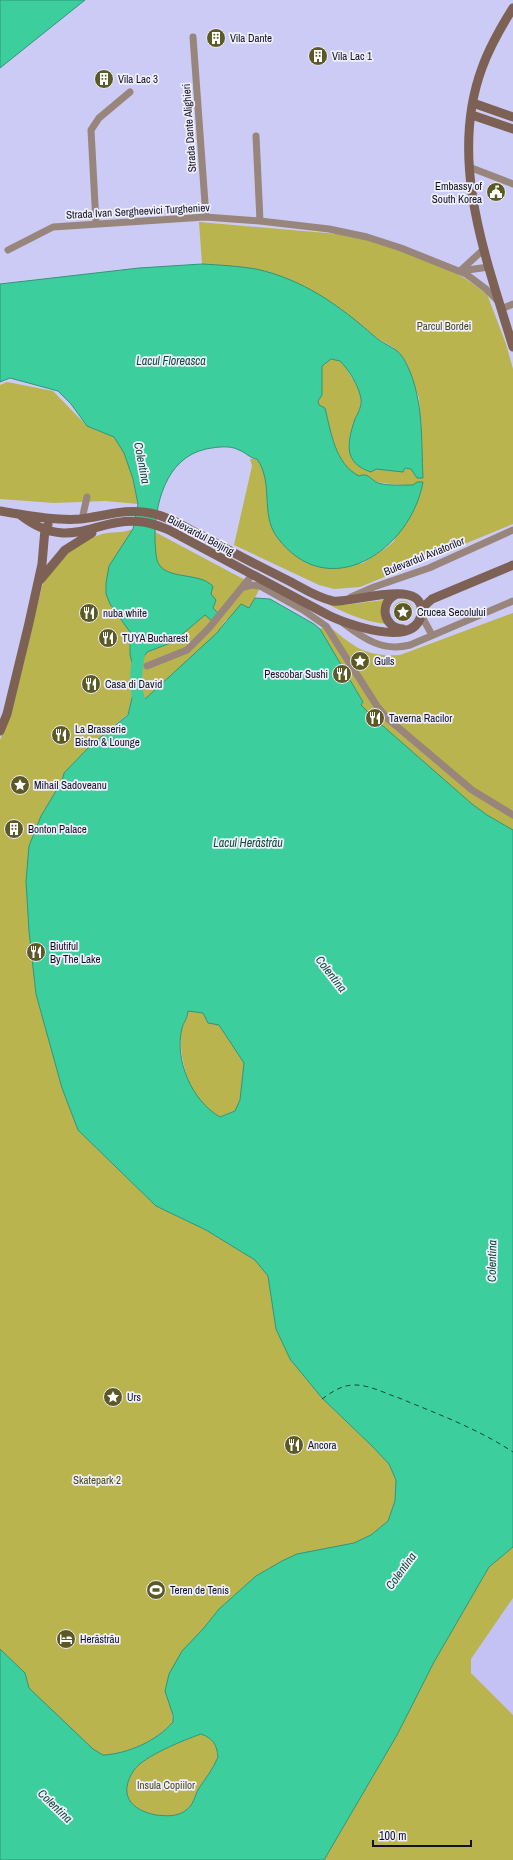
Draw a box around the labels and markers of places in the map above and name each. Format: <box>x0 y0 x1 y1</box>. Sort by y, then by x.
building icon: Vila Dante <box>205 27 227 49</box>
place label: Vila Dante <box>230 31 272 45</box>
building icon: Vila Lac 1 <box>307 45 329 67</box>
place label: Vila Lac 1 <box>332 49 372 63</box>
building icon: Vila Lac 3 <box>93 68 115 90</box>
place label: Vila Lac 3 <box>118 72 158 86</box>
place label: Embassy of South Korea <box>432 179 482 206</box>
public building icon: Embassy of South Korea <box>485 181 507 203</box>
place icon: Crucea Secolului <box>392 601 414 623</box>
restaurant icon: nuba white <box>78 602 100 624</box>
place label: Crucea Secolului <box>417 605 486 619</box>
place label: nuba white <box>103 606 147 620</box>
restaurant icon: TUYA Bucharest <box>97 627 119 649</box>
place label: TUYA Bucharest <box>122 631 189 645</box>
place icon: Gulls <box>349 650 371 672</box>
place label: Gulls <box>374 654 395 668</box>
restaurant icon: Pescobar Sushi <box>331 663 353 685</box>
place label: Pescobar Sushi <box>264 667 328 681</box>
restaurant icon: Casa di David <box>80 673 102 695</box>
place label: Casa di David <box>105 677 162 691</box>
restaurant icon: Taverna Racilor <box>364 707 386 729</box>
place label: Taverna Racilor <box>389 711 452 725</box>
place label: La Brasserie Bistro & Lounge <box>75 722 140 749</box>
restaurant icon: La Brasserie Bistro & Lounge <box>50 724 72 746</box>
place icon: Mihail Sadoveanu <box>9 774 31 796</box>
place label: Mihail Sadoveanu <box>34 778 107 792</box>
building icon: Bonton Palace <box>3 818 25 840</box>
place label: Bonton Palace <box>28 822 87 836</box>
place label: Biutiful By The Lake <box>50 939 101 966</box>
restaurant icon: Biutiful By The Lake <box>25 941 47 963</box>
place icon: Urs <box>102 1386 124 1408</box>
place label: Urs <box>127 1390 142 1404</box>
restaurant icon: Ancora <box>283 1434 305 1456</box>
place label: Ancora <box>307 1438 337 1452</box>
sports icon: Teren de Tenis <box>145 1579 167 1601</box>
place label: Teren de Tenis <box>170 1583 230 1597</box>
hotel icon: Herăstrău <box>55 1628 77 1650</box>
place label: Herăstrău <box>80 1632 120 1646</box>

